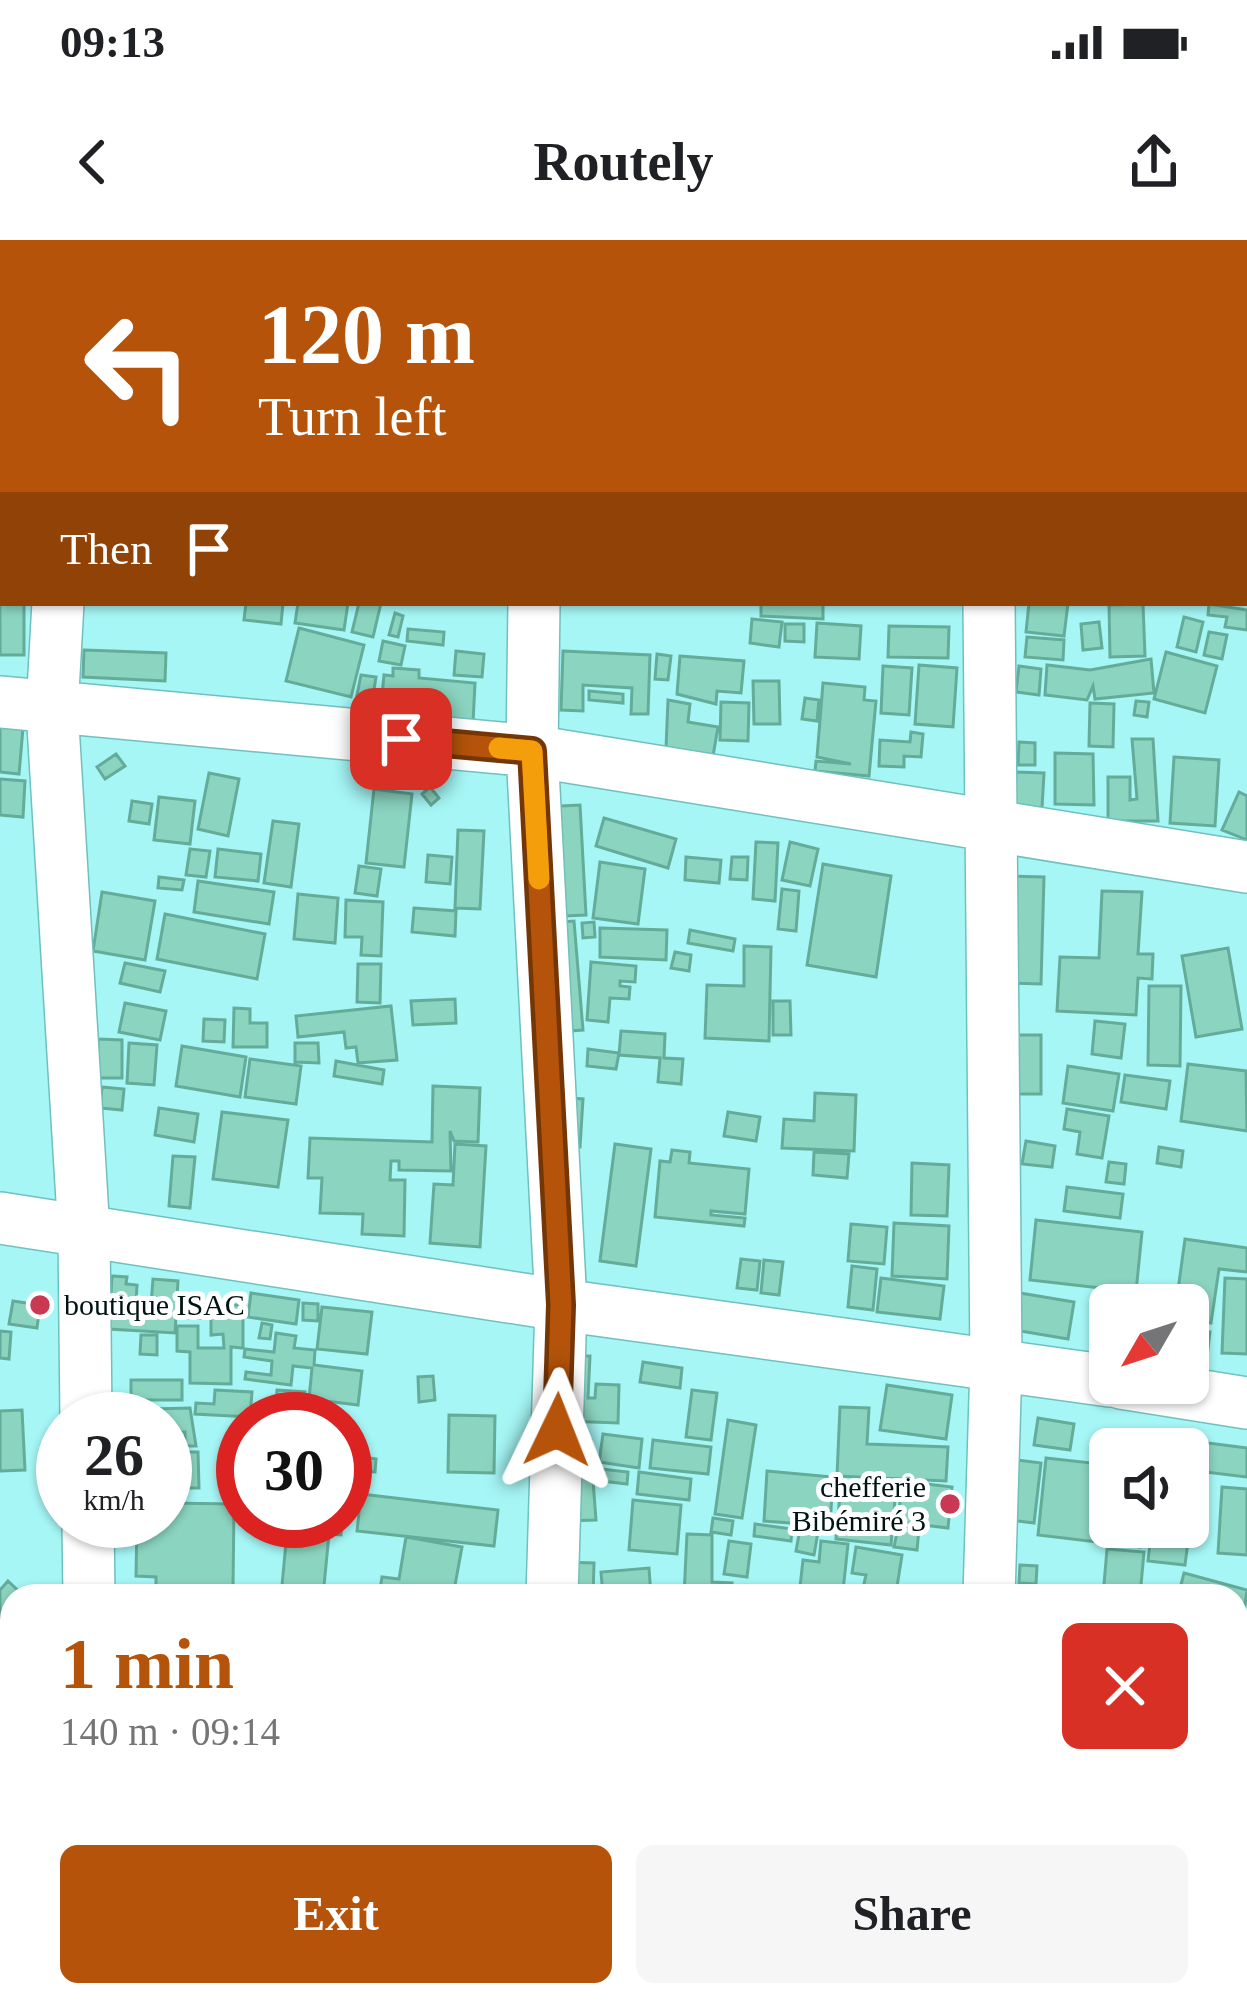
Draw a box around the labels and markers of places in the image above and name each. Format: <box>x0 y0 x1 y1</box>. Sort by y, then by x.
pin <box>350 688 452 790</box>
place label: boutique ISAC <box>64 1288 245 1321</box>
marker: boutique ISAC <box>27 1292 53 1318</box>
place label: chefferie Bibémiré 3 <box>792 1470 926 1537</box>
marker: chefferie Bibémiré 3 <box>937 1491 963 1517</box>

